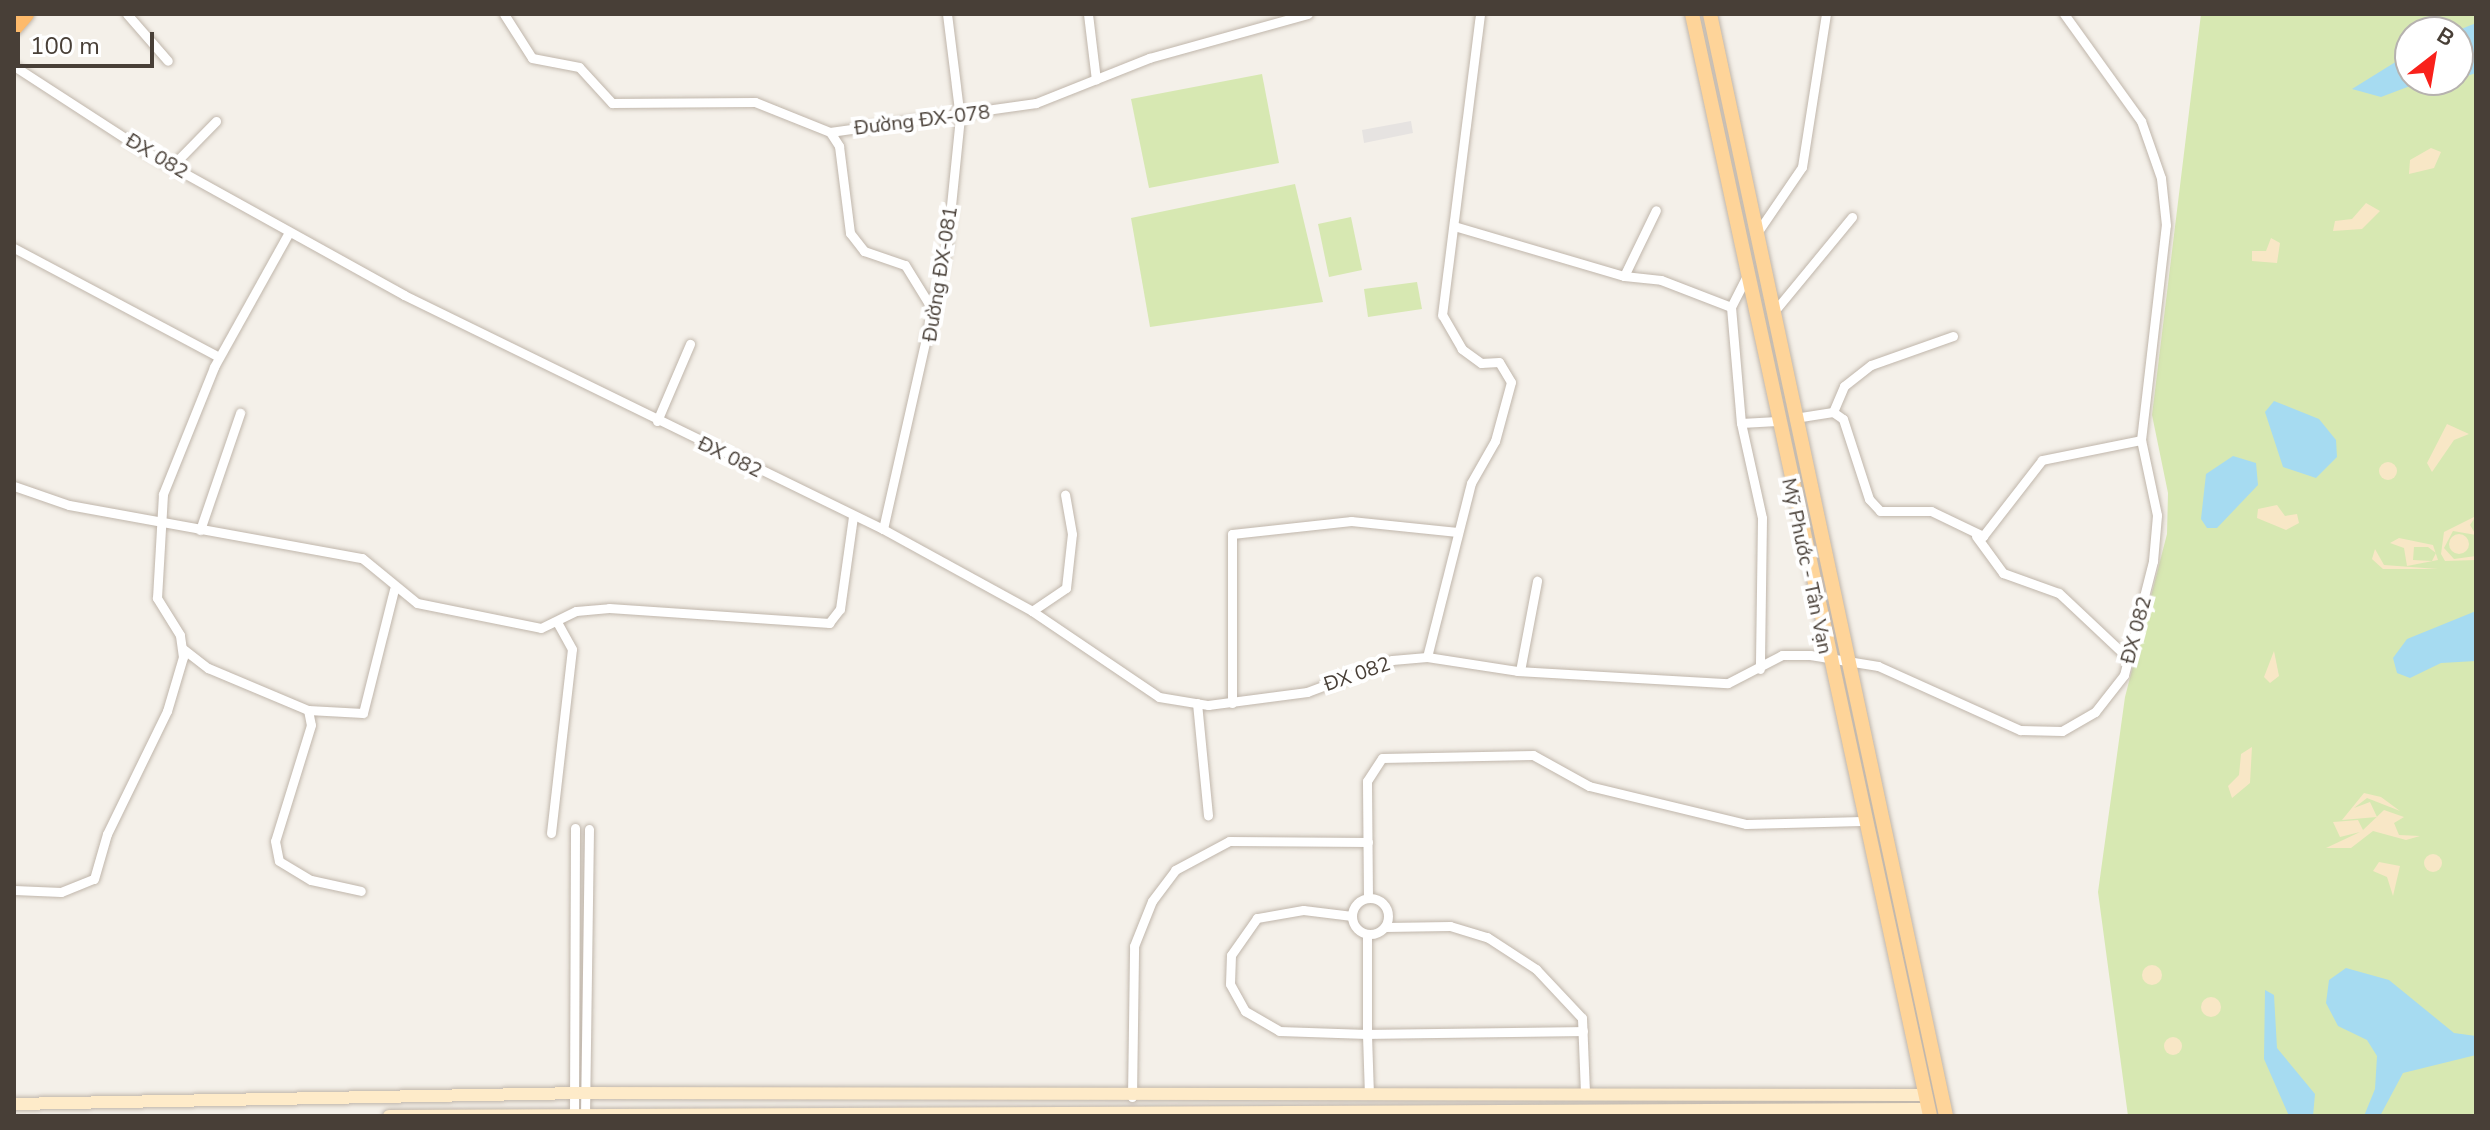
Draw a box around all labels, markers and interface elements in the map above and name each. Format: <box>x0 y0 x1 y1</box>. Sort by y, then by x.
scale bar <box>20 16 158 66</box>
north arrow <box>2394 16 2474 96</box>
text: B <box>2431 20 2460 54</box>
text: 100 m <box>30 30 100 62</box>
street label: Đường ĐX-078 <box>853 100 991 140</box>
street label: ĐX 082 <box>121 128 193 184</box>
street label: Đường ĐX-081 <box>917 205 963 343</box>
street label: ĐX 082 <box>694 431 766 483</box>
street label: Mỹ Phước - Tân Vạn <box>1777 476 1837 656</box>
street label: ĐX 082 <box>2116 594 2156 666</box>
street label: ĐX 082 <box>1321 652 1393 696</box>

